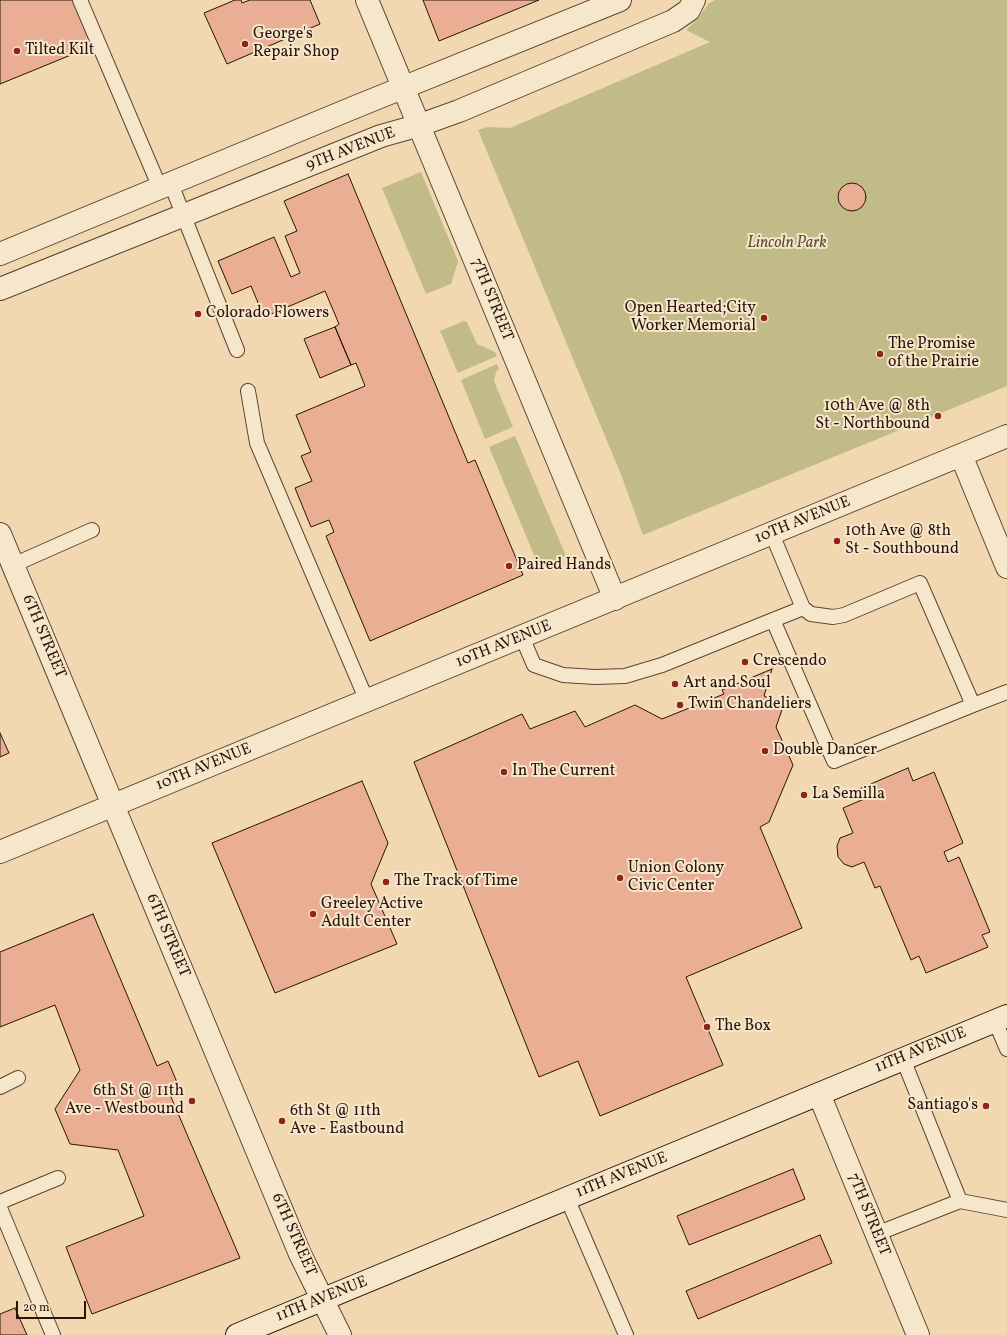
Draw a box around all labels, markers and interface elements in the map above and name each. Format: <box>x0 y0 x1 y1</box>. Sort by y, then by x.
place label: George's Repair Shop <box>253 25 339 63</box>
marker: George's Repair Shop <box>240 39 250 49</box>
place label: Tilted Kilt <box>25 41 94 61</box>
marker: Tilted Kilt <box>12 46 22 56</box>
street label: 9TH AVENUE <box>304 124 398 176</box>
park label: Lincoln Park <box>747 234 827 254</box>
street label: 7TH STREET <box>466 256 516 344</box>
place label: Open Hearted;City Worker Memorial <box>625 299 756 337</box>
place label: Colorado Flowers <box>206 304 329 324</box>
marker: Colorado Flowers <box>193 309 203 319</box>
marker: Open Hearted;City Worker Memorial <box>759 313 769 323</box>
place label: The Promise of the Prairie <box>888 335 979 373</box>
marker: The Promise of the Prairie <box>875 349 885 359</box>
place label: 10th Ave @ 8th St - Northbound <box>815 397 930 435</box>
marker: 10th Ave @ 8th St - Northbound <box>933 411 943 421</box>
street label: 10TH AVENUE <box>752 493 854 549</box>
place label: 10th Ave @ 8th St - Southbound <box>845 522 959 560</box>
marker: 10th Ave @ 8th St - Southbound <box>832 536 842 546</box>
place label: Paired Hands <box>517 556 611 576</box>
marker: Paired Hands <box>504 561 514 571</box>
street label: 6TH STREET <box>17 592 69 682</box>
street label: 10TH AVENUE <box>453 617 555 673</box>
place label: Crescendo <box>753 652 826 672</box>
marker: Crescendo <box>740 657 750 667</box>
place label: Art and Soul <box>683 674 771 694</box>
marker: Art and Soul <box>670 679 680 689</box>
place label: Twin Chandeliers <box>688 695 811 715</box>
marker: Twin Chandeliers <box>675 700 685 710</box>
street label: 10TH AVENUE <box>153 740 255 796</box>
place label: Double Dancer <box>773 741 877 761</box>
marker: Double Dancer <box>760 746 770 756</box>
place label: In The Current <box>512 762 615 782</box>
marker: In The Current <box>499 767 509 777</box>
place label: La Semilla <box>812 785 885 805</box>
marker: La Semilla <box>799 790 809 800</box>
place label: Union Colony Civic Center <box>628 859 724 897</box>
place label: The Track of Time <box>394 872 518 892</box>
marker: Union Colony Civic Center <box>615 873 625 883</box>
marker: The Track of Time <box>381 877 391 887</box>
street label: 6TH STREET <box>141 891 193 981</box>
place label: Greeley Active Adult Center <box>321 895 423 933</box>
marker: Greeley Active Adult Center <box>308 909 318 919</box>
place label: The Box <box>715 1017 771 1037</box>
marker: The Box <box>702 1022 712 1032</box>
street label: 11TH AVENUE <box>872 1024 970 1078</box>
place label: 6th St @ 11th Ave - Westbound <box>65 1082 184 1120</box>
marker: 6th St @ 11th Ave - Westbound <box>187 1096 197 1106</box>
place label: Santiago's <box>907 1096 978 1116</box>
marker: Santiago's <box>981 1101 991 1111</box>
place label: 6th St @ 11th Ave - Eastbound <box>290 1102 404 1140</box>
marker: 6th St @ 11th Ave - Eastbound <box>277 1116 287 1126</box>
street label: 11TH AVENUE <box>573 1149 671 1203</box>
street label: 7TH STREET <box>843 1171 893 1259</box>
street label: 6TH STREET <box>266 1191 320 1279</box>
street label: 11TH AVENUE <box>273 1273 371 1327</box>
scale bar <box>18 1293 88 1319</box>
text: 20 m <box>23 1300 50 1316</box>

